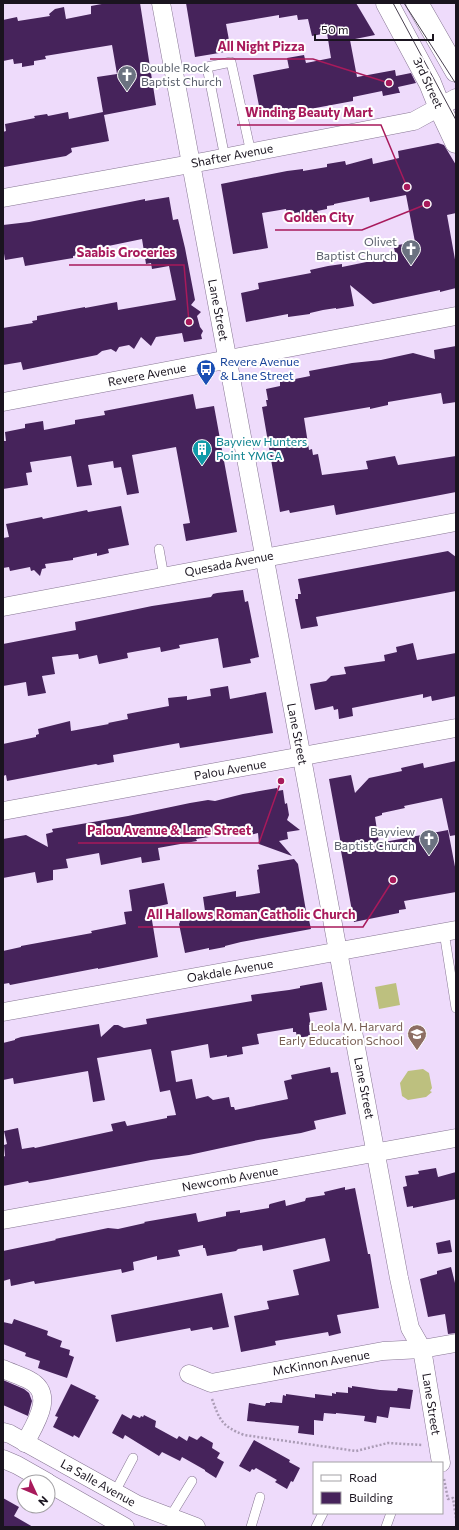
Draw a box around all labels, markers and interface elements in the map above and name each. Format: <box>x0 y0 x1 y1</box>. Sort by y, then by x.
scale bar <box>315 16 433 42</box>
text: 50 m <box>321 22 349 36</box>
callout: All Night Pizza <box>210 34 313 59</box>
text: All Night Pizza <box>217 38 305 54</box>
street label: 3rd Street <box>411 55 447 110</box>
place label: Double Rock Baptist Church <box>141 60 222 88</box>
church icon: Double Rock Baptist Church <box>116 64 138 92</box>
callout: Winding Beauty Mart <box>237 100 381 125</box>
text: Winding Beauty Mart <box>245 104 374 120</box>
street label: Shafter Avenue <box>190 140 274 170</box>
callout: Golden City <box>275 205 362 230</box>
text: Golden City <box>284 209 354 225</box>
place label: Olivet Baptist Church <box>316 234 397 262</box>
church icon: Olivet Baptist Church <box>400 238 422 266</box>
callout: Saabis Groceries <box>69 240 184 265</box>
text: Saabis Groceries <box>77 244 175 260</box>
street label: Lane Street <box>206 278 232 342</box>
place label: Revere Avenue & Lane Street <box>220 354 299 382</box>
bus stop icon: Revere Avenue & Lane Street <box>195 358 217 386</box>
street label: Revere Avenue <box>107 360 187 388</box>
place label: Bayview Hunters Point YMCA <box>216 434 307 462</box>
building icon: Bayview Hunters Point YMCA <box>191 438 213 466</box>
street label: Quesada Avenue <box>183 548 274 578</box>
street label: Lane Street <box>285 702 311 766</box>
street label: Palou Avenue <box>193 756 267 782</box>
callout: Palou Avenue & Lane Street <box>78 818 259 843</box>
text: Palou Avenue & Lane Street <box>87 822 252 838</box>
place label: Bayview Baptist Church <box>334 824 415 852</box>
church icon: Bayview Baptist Church <box>418 828 440 856</box>
callout: All Hallows Roman Catholic Church <box>138 902 363 927</box>
text: All Hallows Roman Catholic Church <box>146 906 356 922</box>
street label: Oakdale Avenue <box>186 956 274 984</box>
place label: Leola M. Harvard Early Education School <box>279 1019 403 1047</box>
school or university icon: Leola M. Harvard Early Education School <box>406 1023 428 1051</box>
street label: Lane Street <box>352 1056 378 1120</box>
street label: Newcomb Avenue <box>181 1163 279 1193</box>
street label: McKinnon Avenue <box>271 1347 371 1377</box>
street label: Lane Street <box>420 1372 444 1436</box>
street label: La Salle Avenue <box>59 1456 138 1508</box>
legend <box>313 1462 443 1514</box>
text: Road <box>349 1470 377 1484</box>
north arrow <box>16 1474 56 1514</box>
text: Building <box>349 1490 393 1504</box>
text: N <box>36 1494 51 1509</box>

